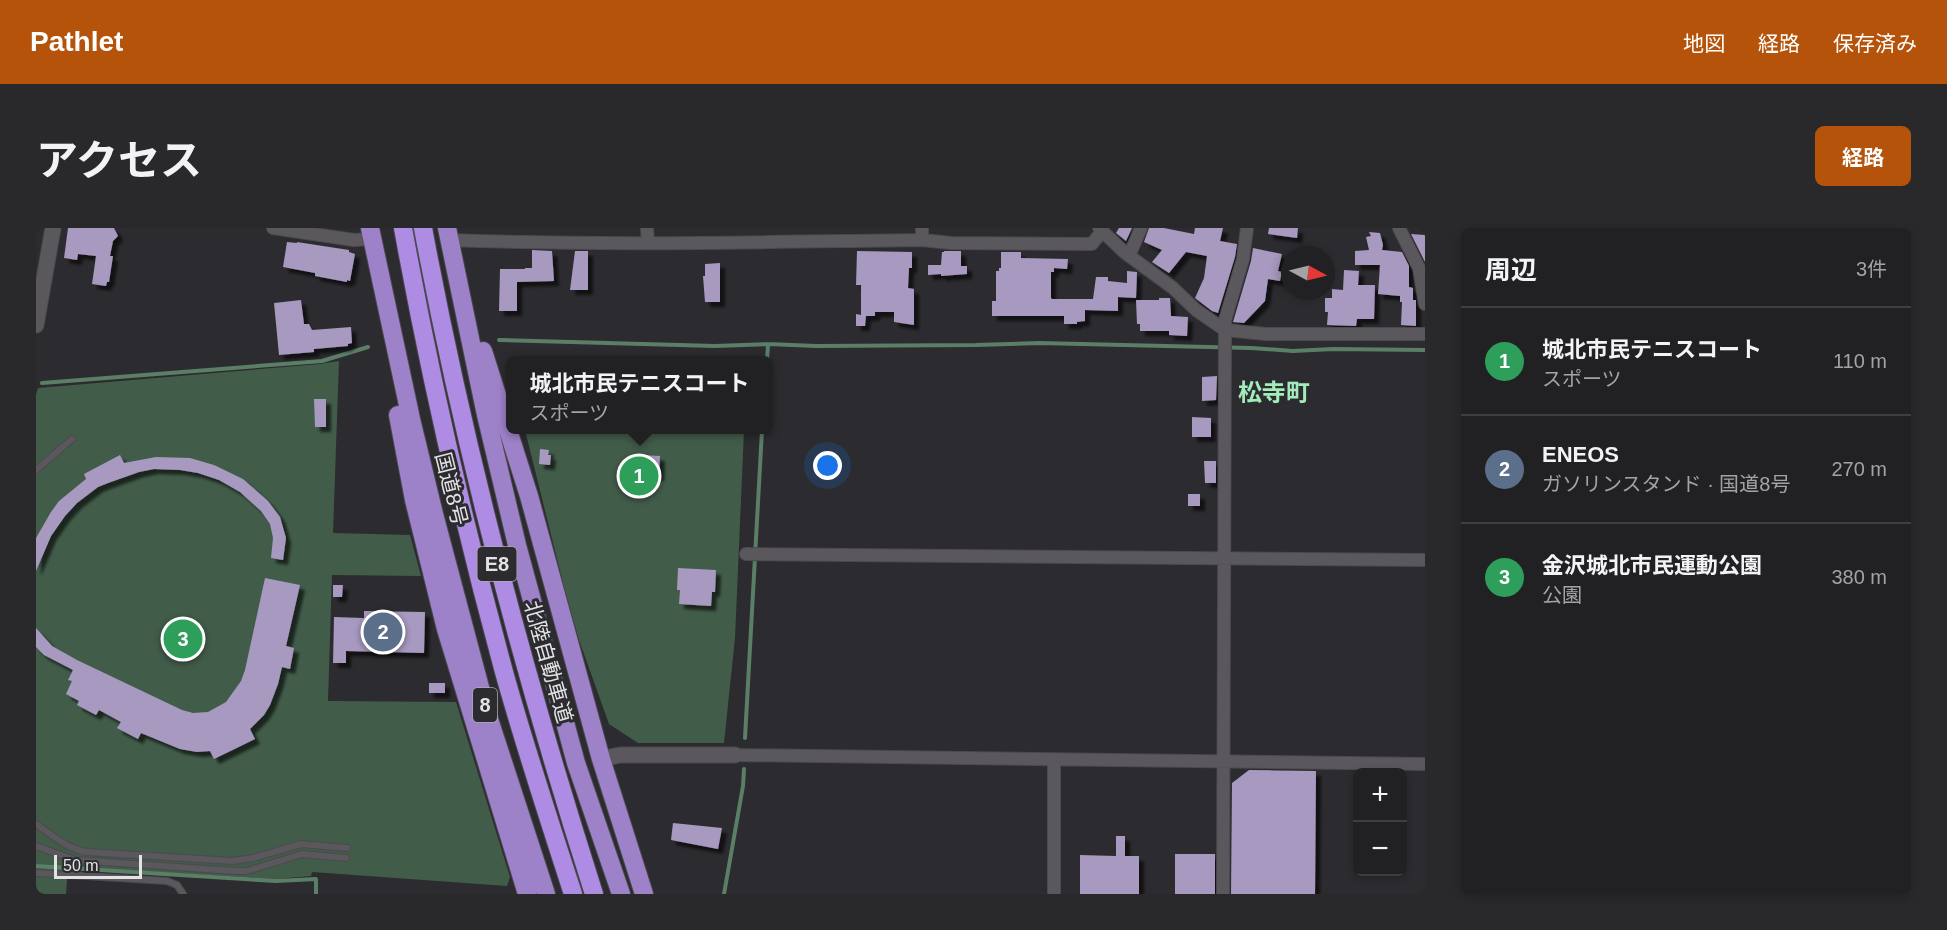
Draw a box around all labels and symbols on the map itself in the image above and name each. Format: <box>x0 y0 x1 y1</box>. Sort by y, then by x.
north arrow <box>1281 246 1335 300</box>
district label: 松寺町 <box>1238 379 1310 406</box>
street label: 国道8号 <box>431 450 472 528</box>
your location <box>813 451 842 480</box>
pin: 1 <box>620 454 658 498</box>
road number: E8 <box>478 547 516 581</box>
street label: 北陸自動車道 <box>520 598 577 726</box>
pin: 2 <box>364 610 402 654</box>
pin: 3 <box>164 616 202 662</box>
road number: 8 <box>473 688 497 722</box>
scale bar <box>54 852 142 880</box>

